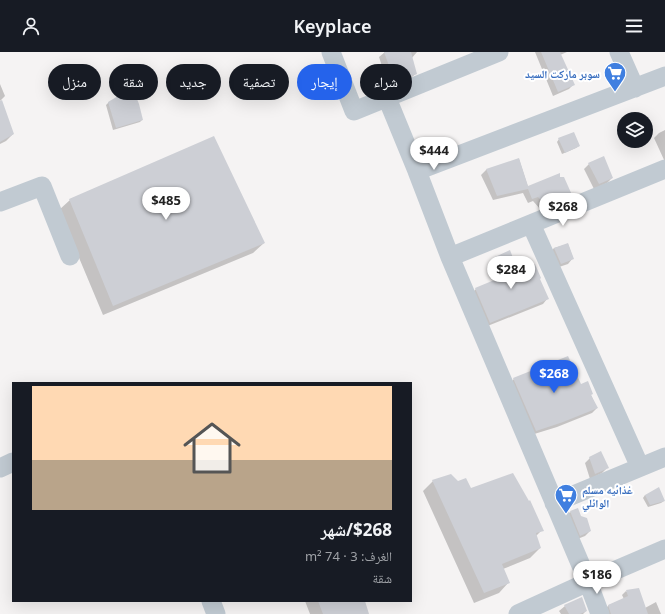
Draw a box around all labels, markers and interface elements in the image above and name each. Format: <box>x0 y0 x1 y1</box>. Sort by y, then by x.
text: Keyplace <box>293 14 372 38</box>
icon: person <box>20 15 42 37</box>
icon: menu <box>623 15 645 37</box>
supermarket icon: سوبر ماركت السيد <box>602 60 628 93</box>
chip: منزل <box>48 64 101 100</box>
chip: شقة <box>109 64 158 100</box>
chip: جديد <box>166 64 221 100</box>
chip: تصفية <box>229 64 289 100</box>
chip: إيجار <box>297 64 352 100</box>
chip: شراء <box>360 64 412 100</box>
place label: سوبر ماركت السيد <box>525 66 600 81</box>
map controls <box>617 112 653 148</box>
button: layers <box>617 112 653 148</box>
pin: $444 <box>410 137 458 171</box>
text: $444 <box>419 141 449 159</box>
pin: $485 <box>142 187 190 221</box>
text: $485 <box>151 191 181 209</box>
pin: $268 <box>539 193 587 227</box>
text: $268 <box>548 197 578 215</box>
pin: $284 <box>487 256 535 290</box>
text: $284 <box>496 260 526 278</box>
pin: $268 <box>530 360 578 394</box>
text: $268 <box>539 364 569 382</box>
icon: home <box>176 412 248 484</box>
supermarket icon: غذائيه مسلم الوائلي <box>553 482 579 515</box>
place label: غذائيه مسلم الوائلي <box>582 482 633 511</box>
text: $268/شهر <box>321 518 392 541</box>
text: الغرف: 3 · 74 m² <box>305 547 392 565</box>
pin: $186 <box>573 561 621 595</box>
text: $186 <box>582 565 612 583</box>
text: شقة <box>373 569 392 587</box>

